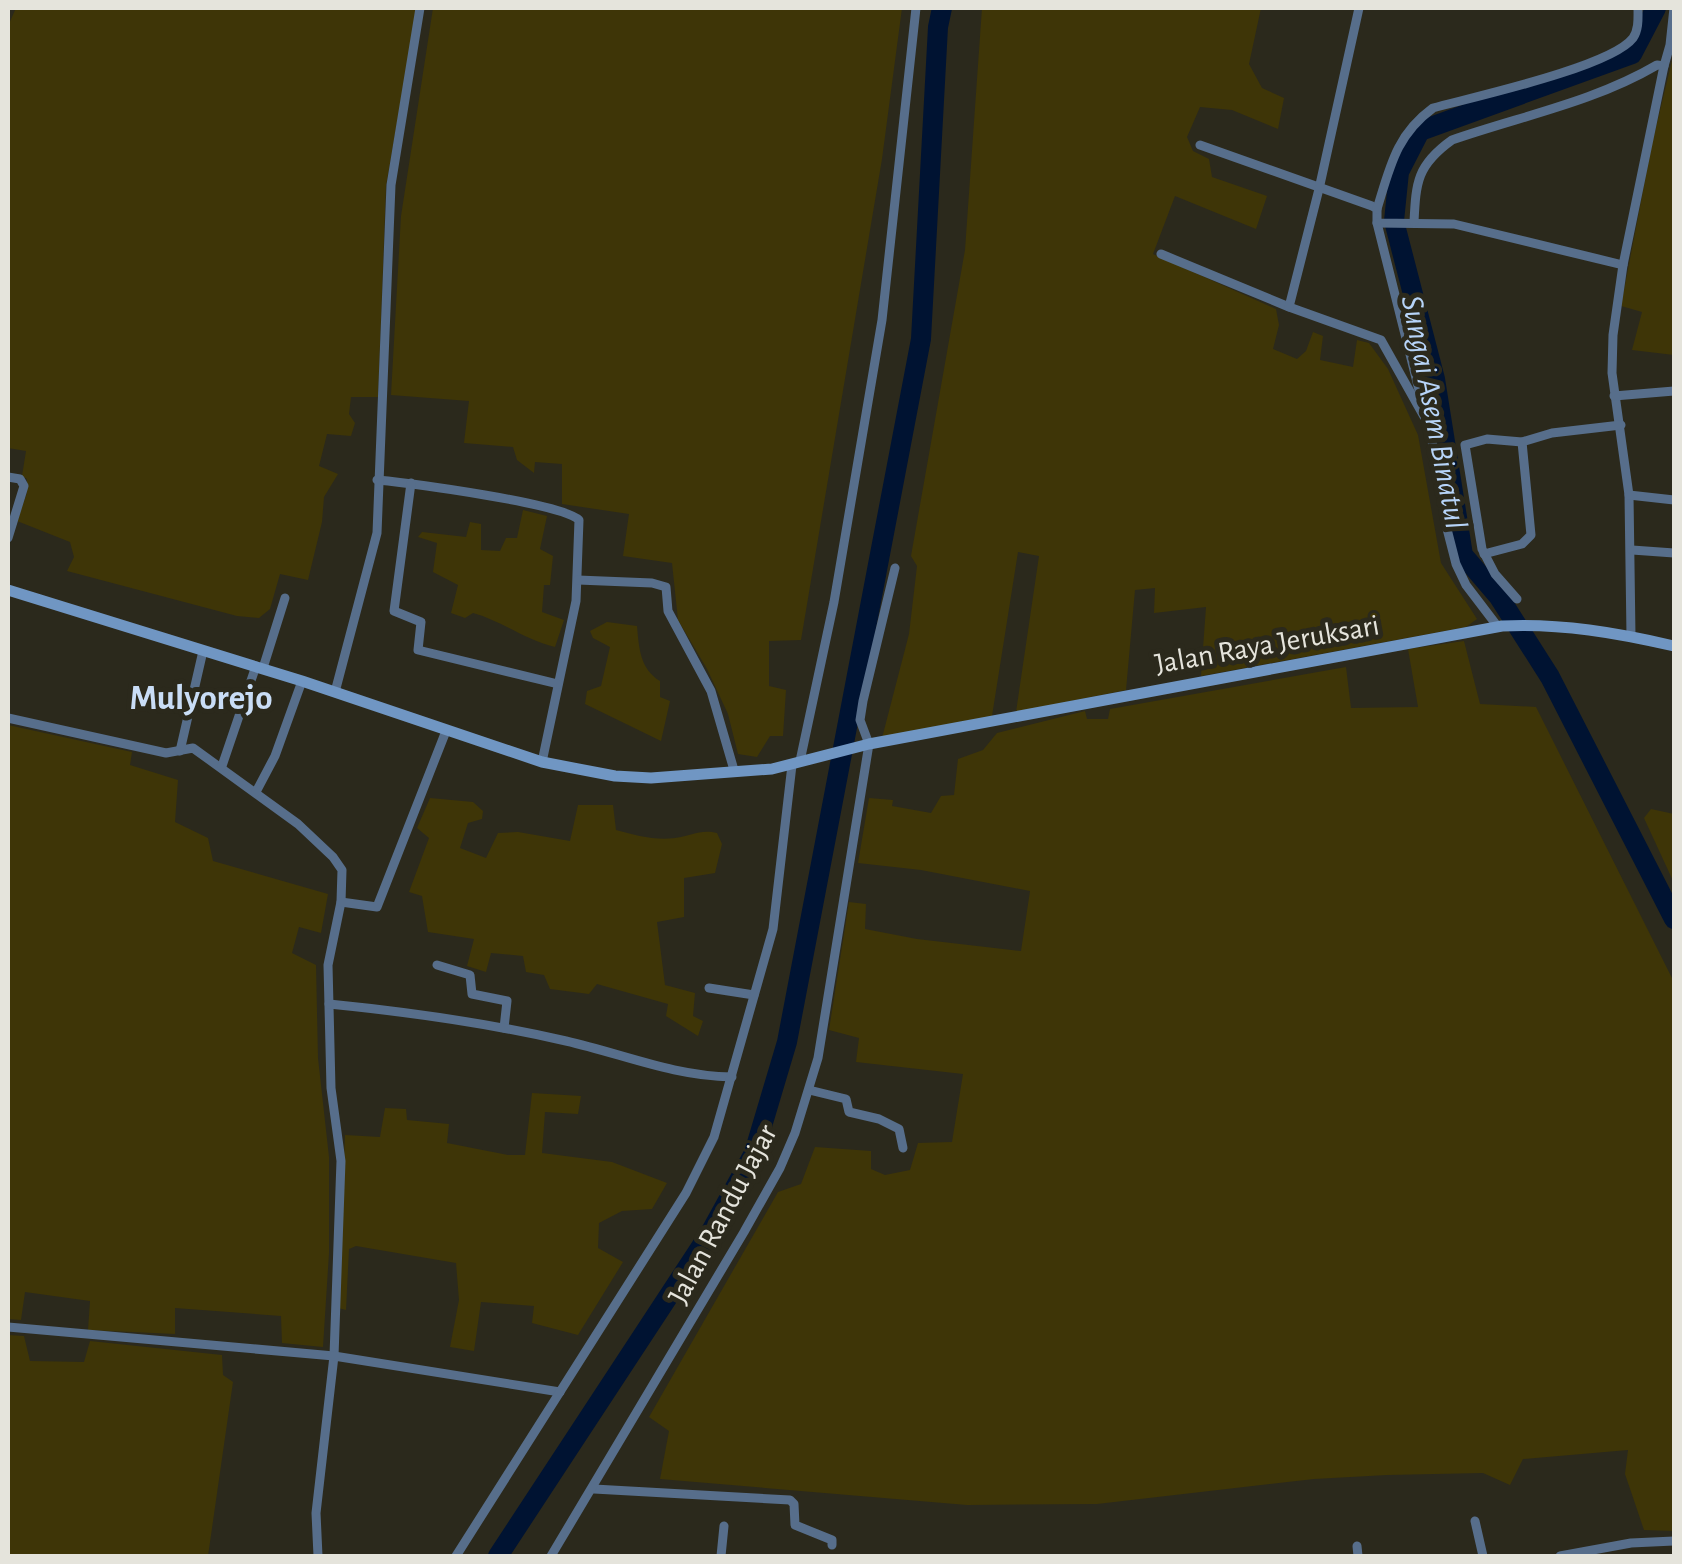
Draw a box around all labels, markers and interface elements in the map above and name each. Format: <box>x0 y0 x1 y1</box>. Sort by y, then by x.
water label: Sungai Asem Binatul <box>1396 293 1472 532</box>
street label: Jalan Raya Jeruksari <box>1153 610 1382 680</box>
district label: Mulyorejo <box>129 681 273 716</box>
street label: Jalan Randu Jajar <box>663 1119 783 1309</box>

